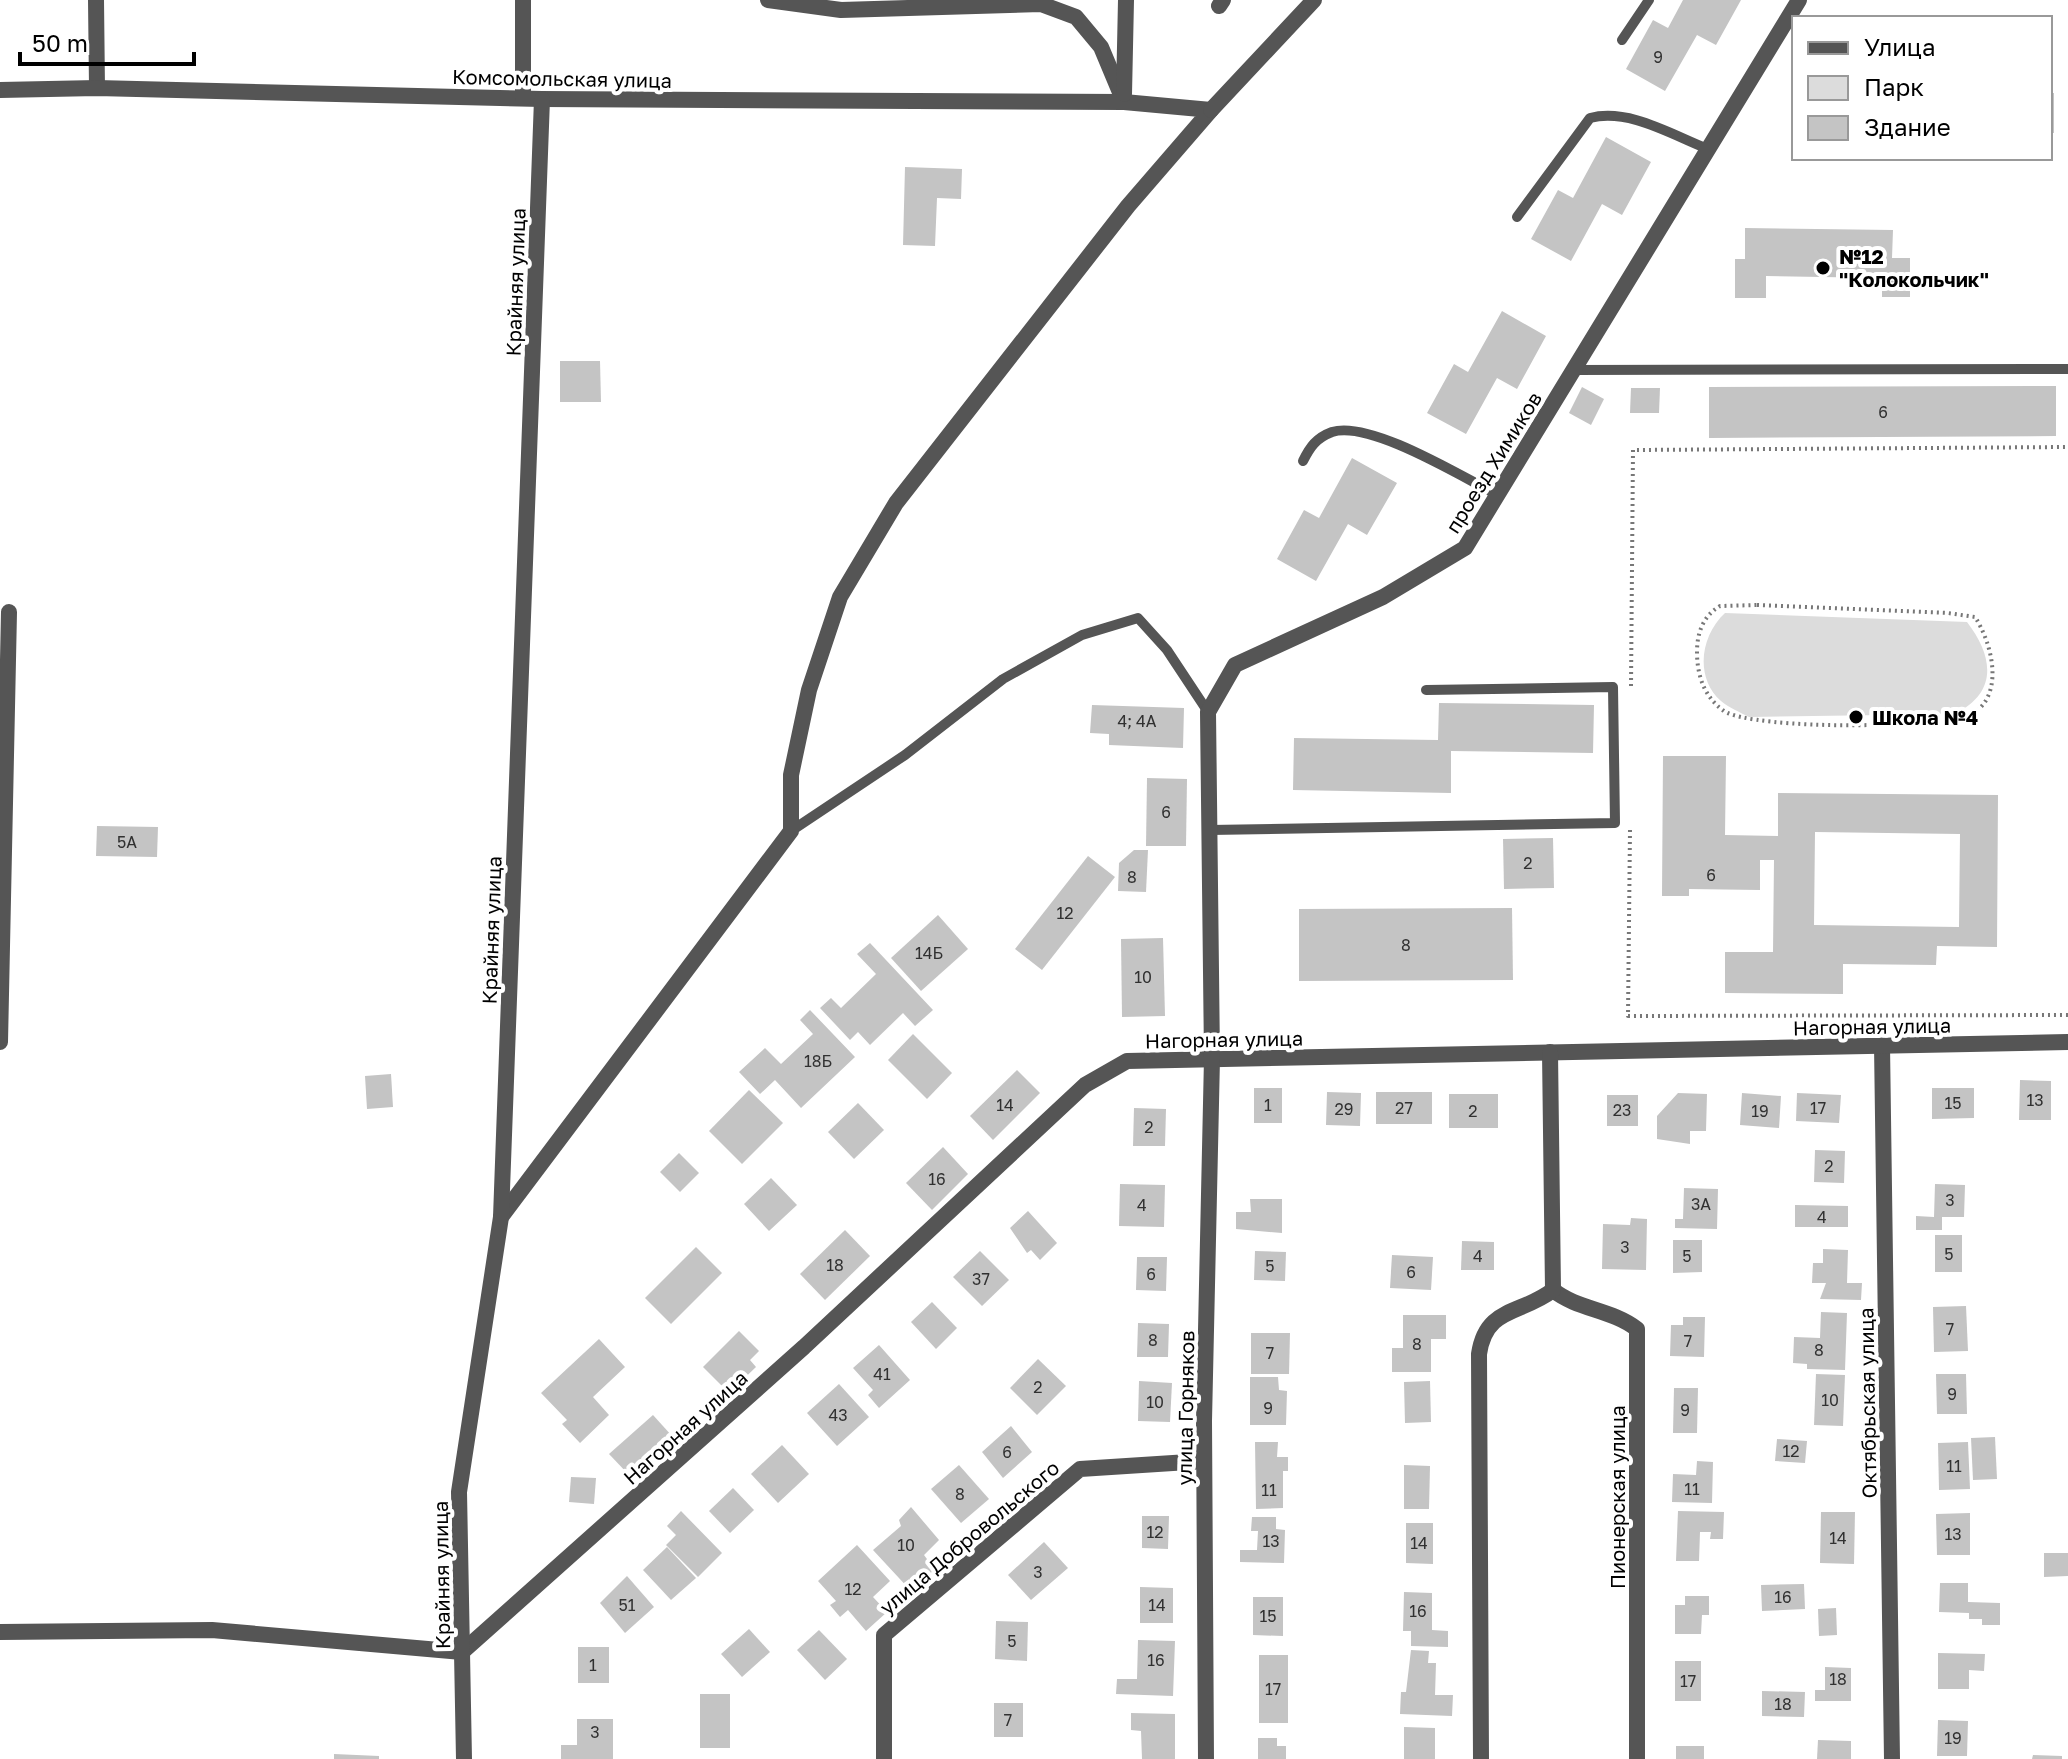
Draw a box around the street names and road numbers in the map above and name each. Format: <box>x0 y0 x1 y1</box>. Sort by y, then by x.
street label: Комсомольская улица <box>452 64 672 92</box>
street label: Крайняя улица <box>500 207 530 357</box>
street label: проезд Химиков <box>1440 387 1546 537</box>
street label: Крайняя улица <box>476 855 506 1005</box>
street label: Нагорная улица <box>1793 1013 1951 1039</box>
street label: Нагорная улица <box>1145 1026 1303 1052</box>
street label: Октябрьская улица <box>1853 1307 1881 1499</box>
street label: улица Горняков <box>1172 1330 1198 1486</box>
street label: Нагорная улица <box>618 1365 752 1489</box>
street label: Пионерская улица <box>1605 1405 1629 1589</box>
street label: улица Добровольского <box>874 1455 1064 1619</box>
street label: Крайняя улица <box>428 1501 454 1649</box>

